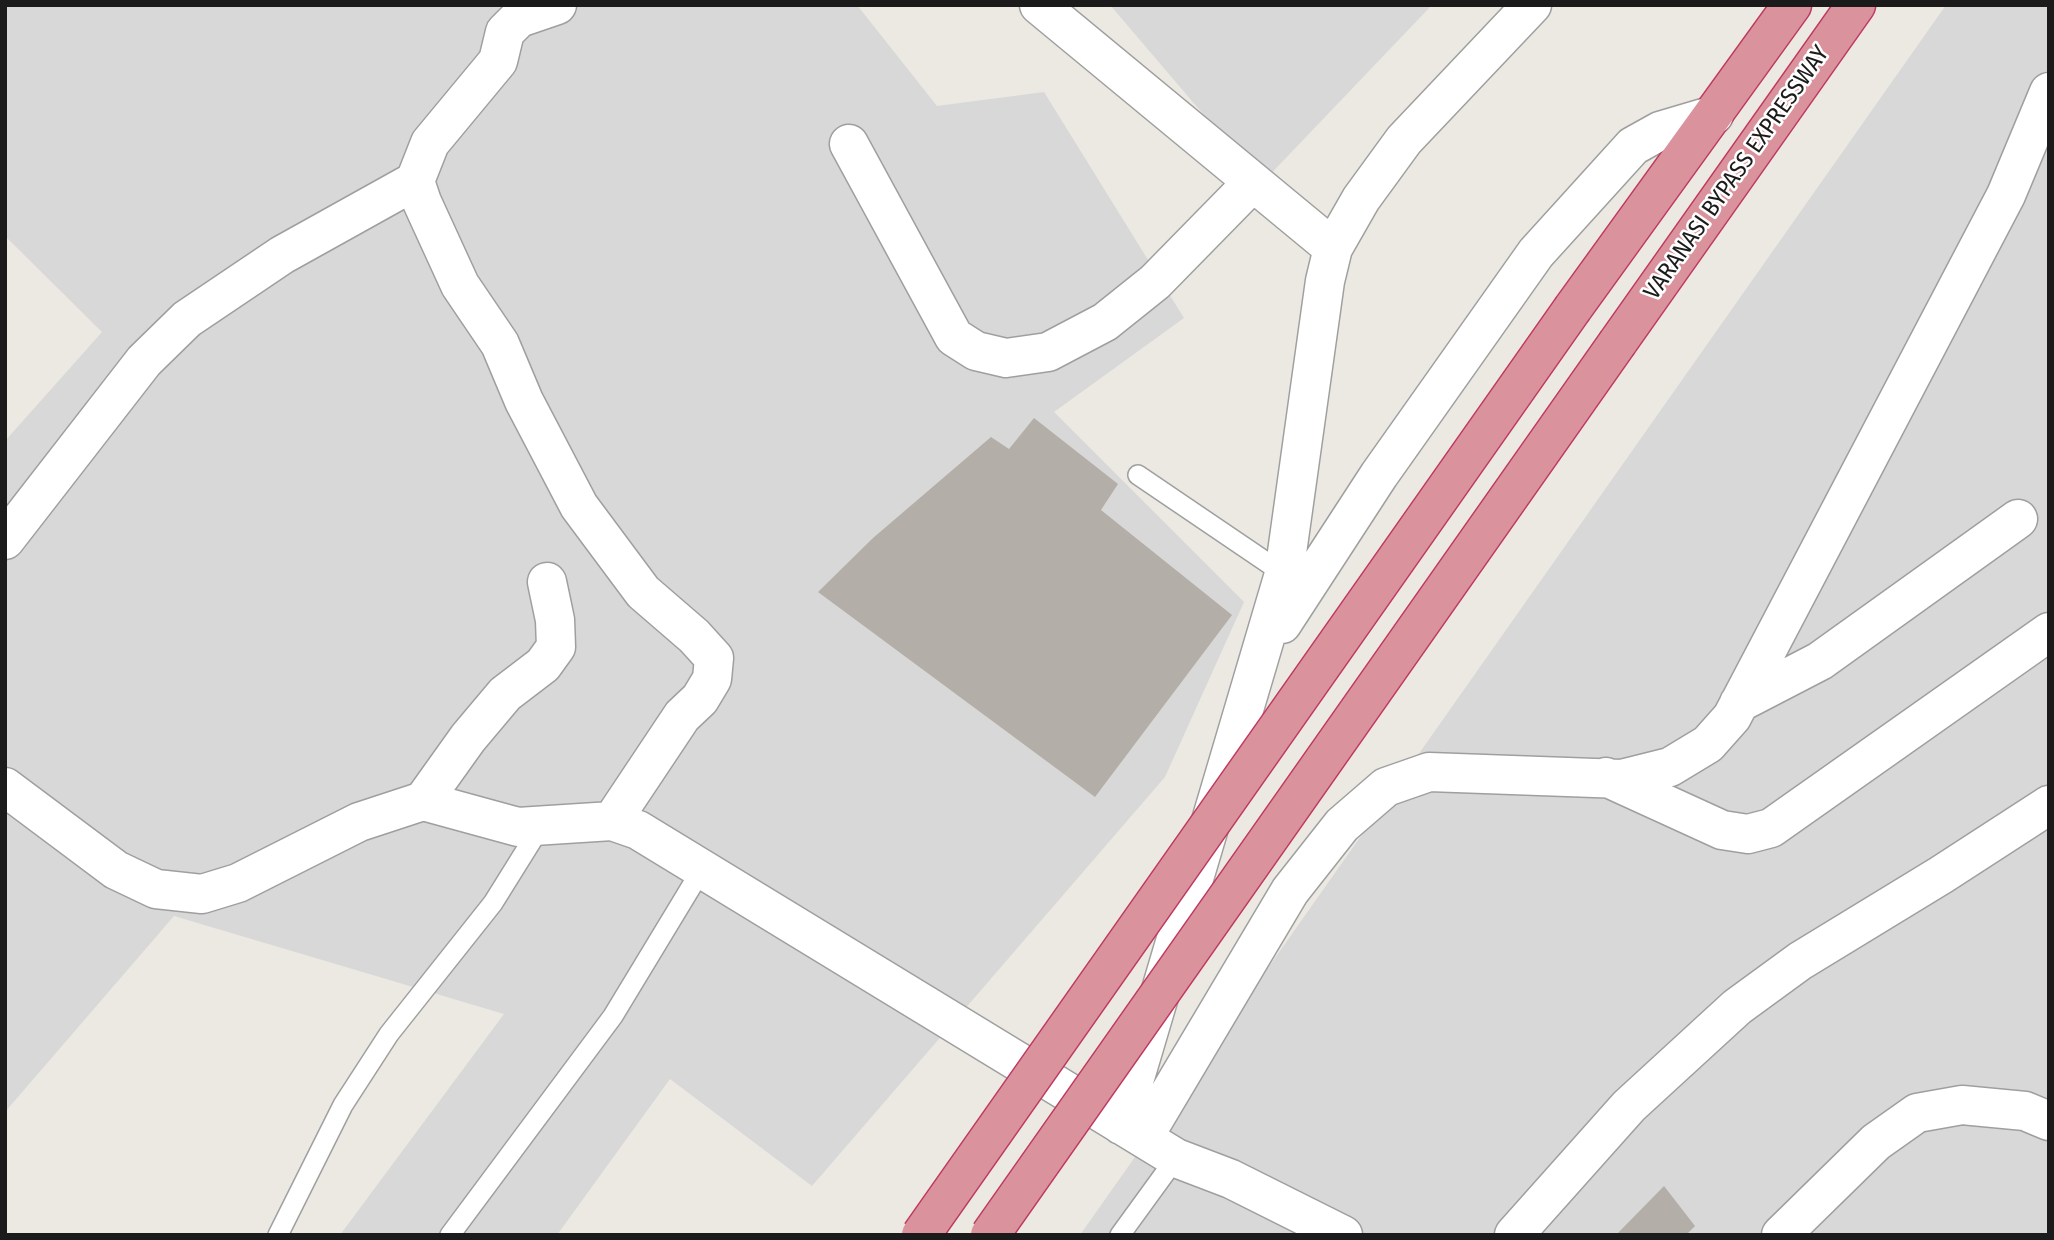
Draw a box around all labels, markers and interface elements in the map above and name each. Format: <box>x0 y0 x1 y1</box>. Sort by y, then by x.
street label: VARANASI BYPASS EXPRESSWAY <box>1638 41 1836 305</box>

